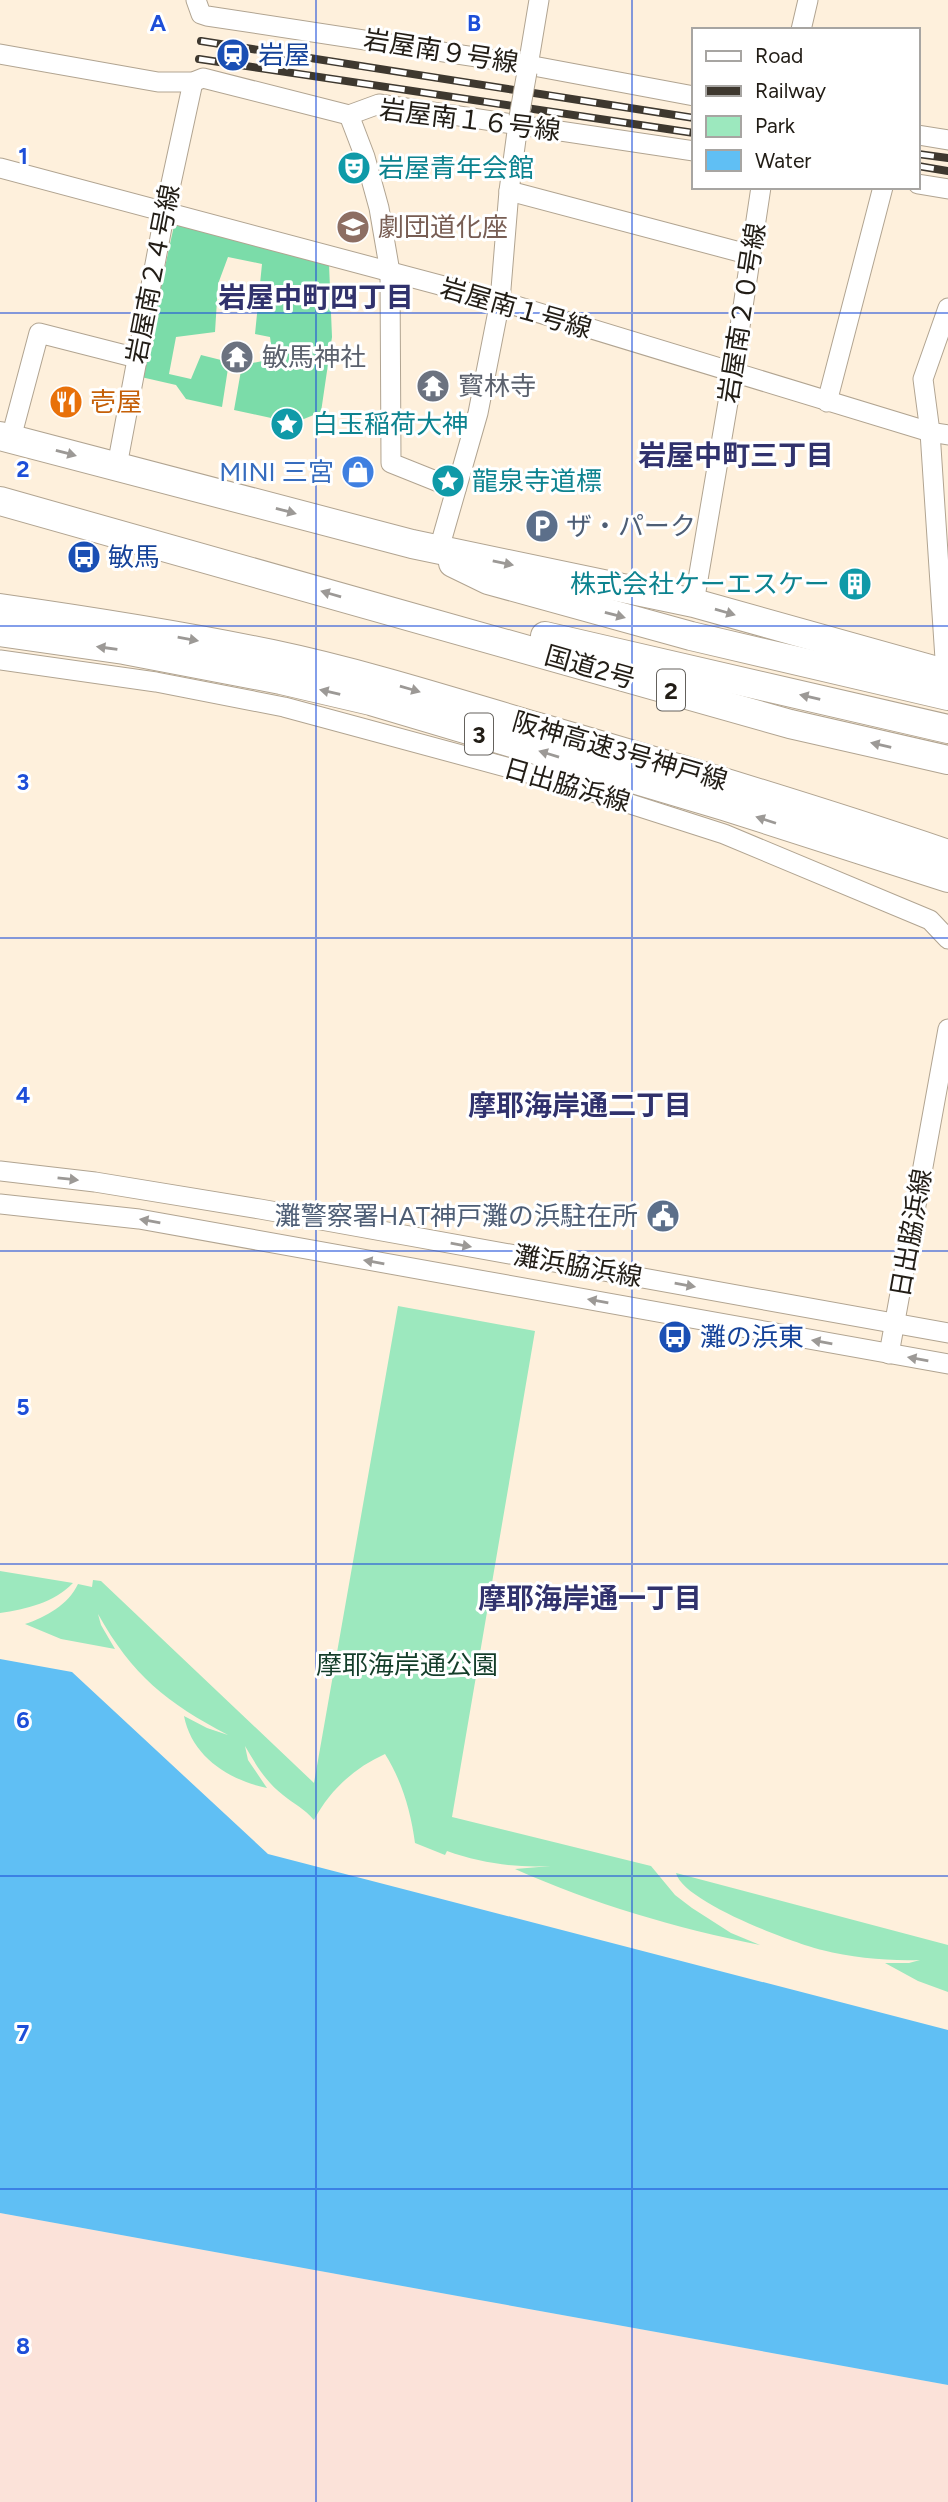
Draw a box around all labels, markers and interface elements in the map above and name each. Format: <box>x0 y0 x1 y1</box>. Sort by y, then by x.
text: A <box>150 9 167 37</box>
text: B <box>467 9 481 37</box>
street label: 岩屋南９号線 <box>361 23 521 79</box>
legend <box>692 28 920 189</box>
station icon: 岩屋 <box>214 36 252 74</box>
place label: 岩屋 <box>258 39 310 71</box>
text: Road <box>755 43 803 68</box>
text: Railway <box>755 78 826 103</box>
street label: 岩屋南１６号線 <box>378 93 562 147</box>
text: Park <box>755 113 796 138</box>
text: 1 <box>18 142 28 170</box>
text: Water <box>755 148 811 173</box>
theatre icon: 岩屋青年会館 <box>335 149 373 187</box>
place label: 岩屋青年会館 <box>378 152 534 184</box>
street label: 岩屋南２４号線 <box>120 182 186 366</box>
school or university icon: 劇団道化座 <box>334 208 372 246</box>
place label: 劇団道化座 <box>378 211 508 243</box>
street label: 岩屋南２０号線 <box>712 221 772 405</box>
street label: 岩屋南１号線 <box>437 271 595 345</box>
district label: 岩屋中町四丁目 <box>218 280 414 314</box>
temple icon: 敏馬神社 <box>218 338 256 376</box>
place label: 敏馬神社 <box>262 341 366 373</box>
temple icon: 寳林寺 <box>414 367 452 405</box>
place label: 寳林寺 <box>458 370 536 402</box>
restaurant icon: 壱屋 <box>47 383 85 421</box>
place label: 壱屋 <box>90 386 142 418</box>
place icon: 白玉稲荷大神 <box>268 405 306 443</box>
place label: 白玉稲荷大神 <box>312 408 468 440</box>
district label: 岩屋中町三丁目 <box>638 438 834 472</box>
one-way arrow <box>55 448 77 459</box>
shop icon: MINI 三宮 <box>339 453 377 491</box>
text: 2 <box>16 455 30 483</box>
place label: MINI 三宮 <box>219 456 334 488</box>
place icon: 龍泉寺道標 <box>429 462 467 500</box>
place label: 龍泉寺道標 <box>472 465 602 497</box>
one-way arrow <box>275 506 297 517</box>
parking icon: ザ・パーク <box>523 507 561 545</box>
place label: ザ・パーク <box>566 510 696 542</box>
bus stop icon: 敏馬 <box>65 538 103 576</box>
place label: 敏馬 <box>108 541 160 573</box>
one-way arrow <box>492 557 514 568</box>
building icon: 株式会社ケーエスケー <box>836 565 874 603</box>
place label: 株式会社ケーエスケー <box>570 568 830 600</box>
one-way arrow <box>320 588 341 598</box>
one-way arrow <box>715 608 736 618</box>
one-way arrow <box>604 610 626 621</box>
one-way arrow <box>177 634 199 645</box>
street label: 国道2号 <box>541 639 639 695</box>
one-way arrow <box>96 642 118 653</box>
road number: 2 <box>657 670 685 710</box>
one-way arrow <box>400 685 421 695</box>
one-way arrow <box>319 686 341 697</box>
one-way arrow <box>799 691 821 702</box>
street label: 阪神高速3号神戸線 <box>509 705 731 797</box>
road number: 3 <box>465 714 493 754</box>
one-way arrow <box>870 739 892 750</box>
one-way arrow <box>538 749 559 759</box>
street label: 日出脇浜線 <box>500 752 634 818</box>
text: 3 <box>17 768 29 796</box>
one-way arrow <box>756 814 777 825</box>
text: 4 <box>16 1081 30 1109</box>
district label: 摩耶海岸通二丁目 <box>468 1088 692 1122</box>
street label: 日出脇浜線 <box>884 1166 938 1300</box>
one-way arrow <box>57 1173 79 1184</box>
public building icon: 灘警察署HAT神戸灘の浜駐在所 <box>644 1197 682 1235</box>
place label: 灘警察署HAT神戸灘の浜駐在所 <box>275 1200 638 1232</box>
one-way arrow <box>139 1216 161 1227</box>
one-way arrow <box>450 1239 472 1250</box>
street label: 灘浜脇浜線 <box>511 1239 645 1293</box>
one-way arrow <box>363 1256 385 1267</box>
one-way arrow <box>674 1280 696 1291</box>
one-way arrow <box>587 1295 609 1306</box>
bus stop icon: 灘の浜東 <box>656 1318 694 1356</box>
place label: 灘の浜東 <box>700 1321 804 1353</box>
one-way arrow <box>811 1336 833 1347</box>
one-way arrow <box>907 1353 929 1364</box>
text: 5 <box>16 1393 30 1421</box>
district label: 摩耶海岸通一丁目 <box>478 1581 702 1615</box>
park label: 摩耶海岸通公園 <box>316 1649 498 1681</box>
text: 6 <box>16 1706 30 1734</box>
text: 7 <box>17 2019 30 2047</box>
text: 8 <box>16 2332 30 2360</box>

